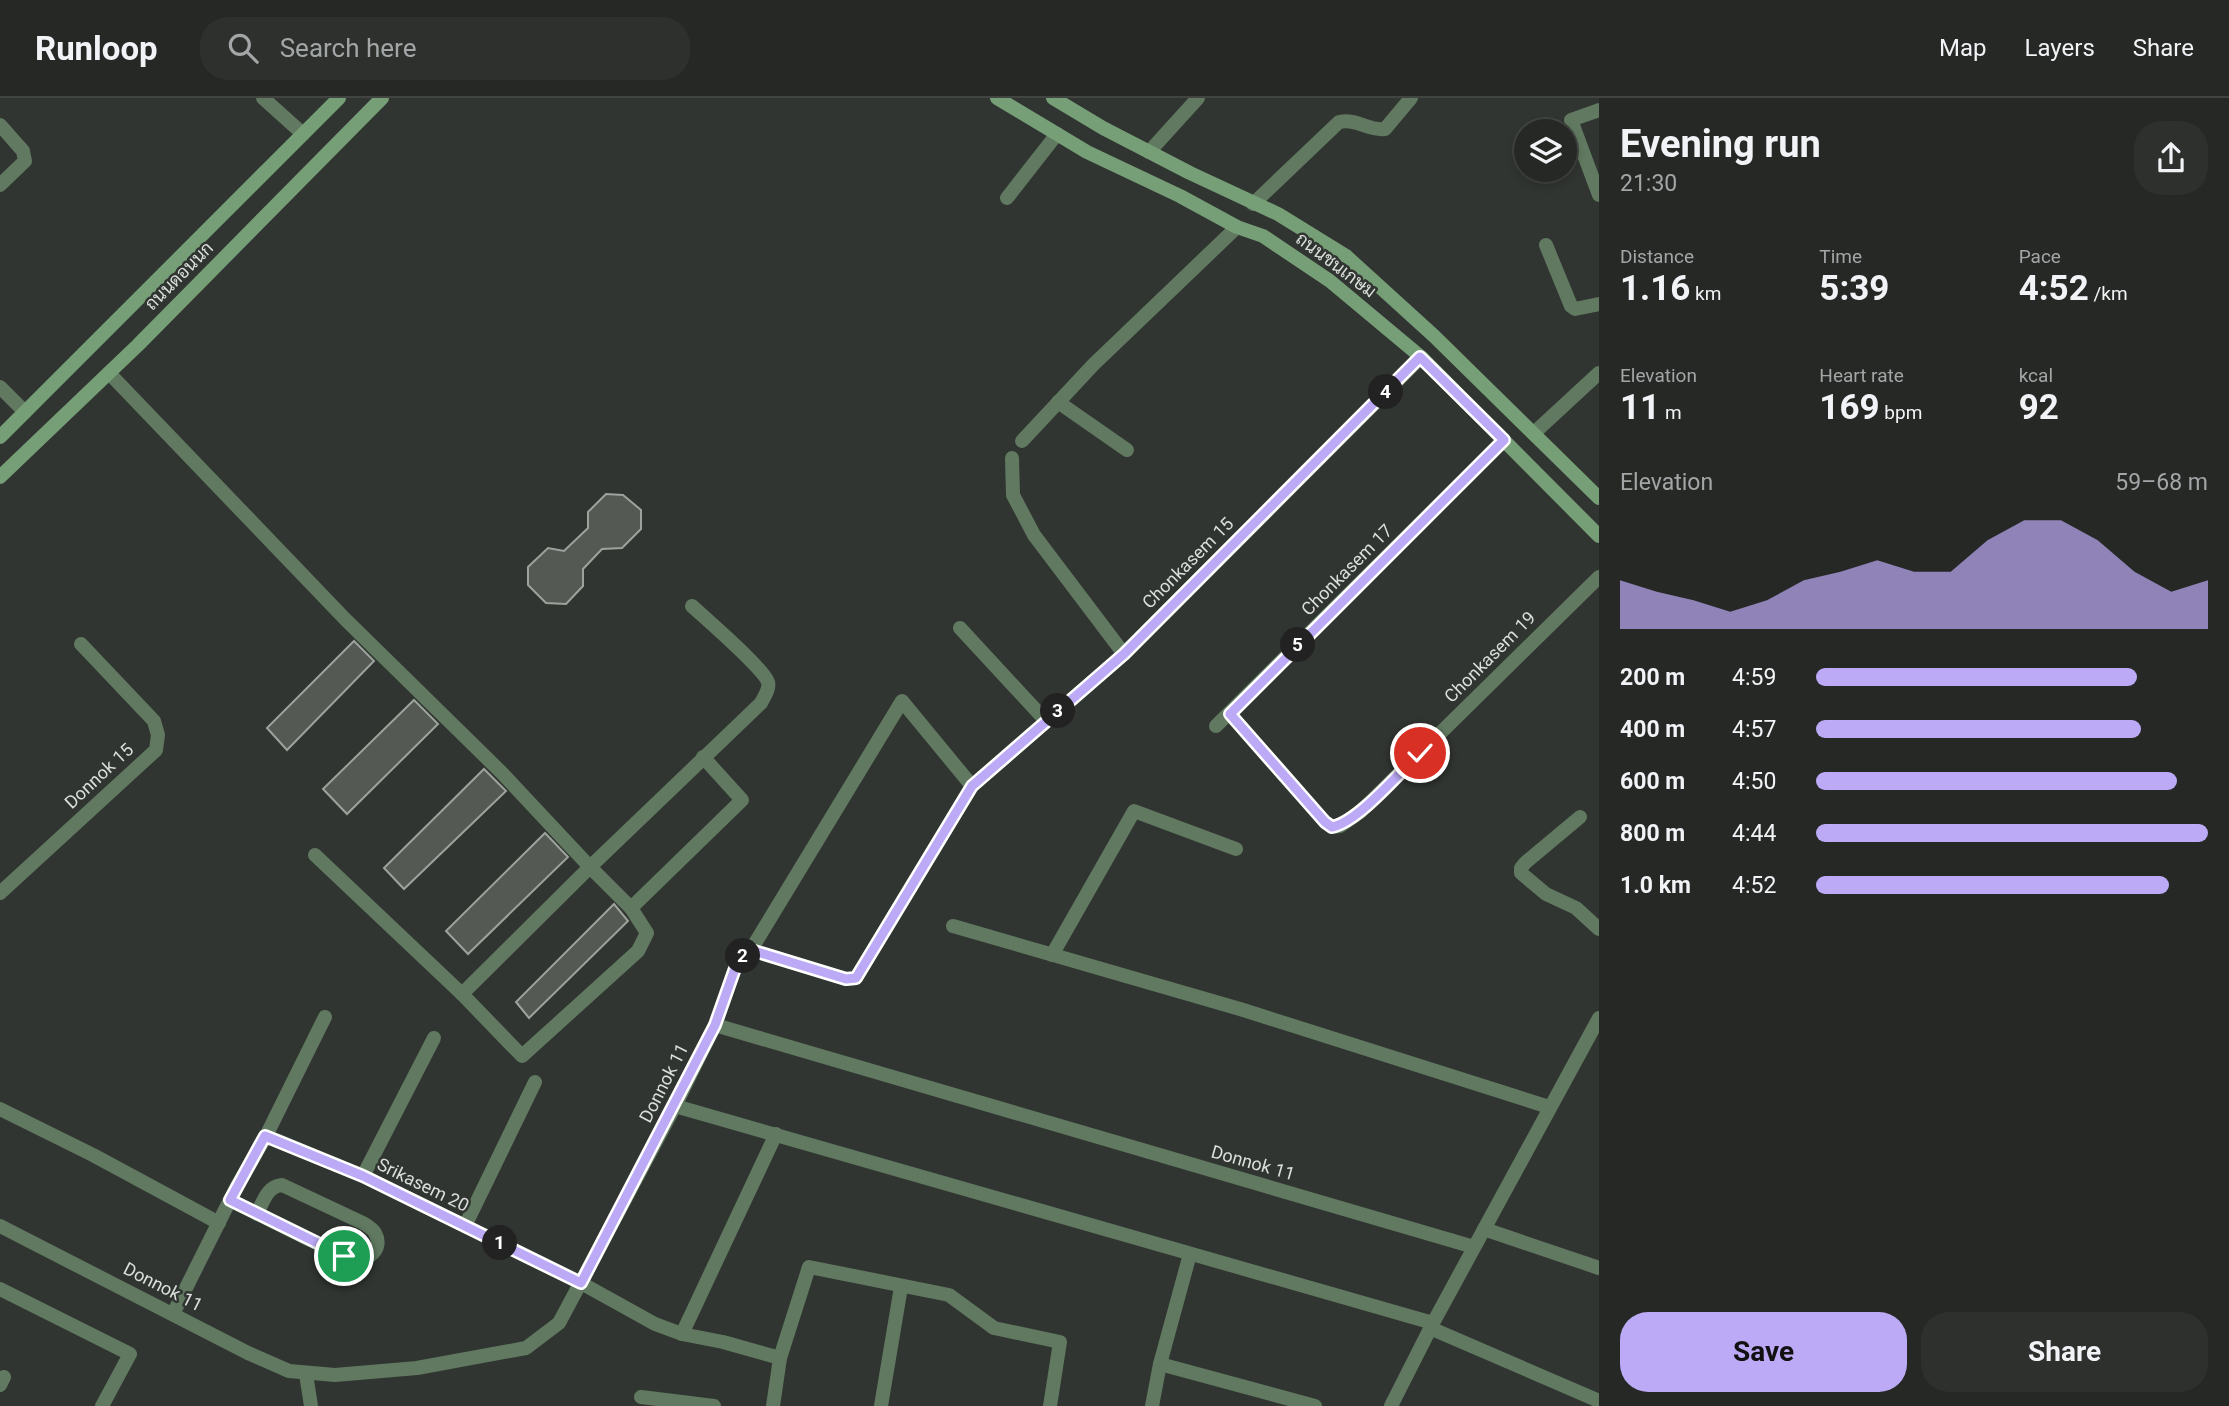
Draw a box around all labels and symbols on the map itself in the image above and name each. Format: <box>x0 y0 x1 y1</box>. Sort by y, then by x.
street label: ถนนชนเกษม <box>1292 228 1381 302</box>
street label: ถนนดอนนก <box>140 237 217 314</box>
pin: 4 <box>1368 374 1404 410</box>
street label: Chonkasem 15 <box>1138 513 1238 613</box>
street label: Chonkasem 17 <box>1297 520 1397 620</box>
street label: Chonkasem 19 <box>1440 607 1540 707</box>
pin: 5 <box>1280 628 1316 662</box>
pin: 3 <box>1040 694 1076 728</box>
pin <box>1390 723 1450 783</box>
street label: Donnok 15 <box>60 739 137 813</box>
pin: 2 <box>726 938 760 974</box>
street label: Donnok 11 <box>635 1040 692 1126</box>
street label: Donnok 11 <box>1209 1141 1297 1184</box>
street label: Srikasem 20 <box>374 1153 472 1216</box>
pin <box>314 1226 374 1286</box>
pin: 1 <box>482 1226 518 1260</box>
street label: Donnok 11 <box>120 1258 206 1315</box>

